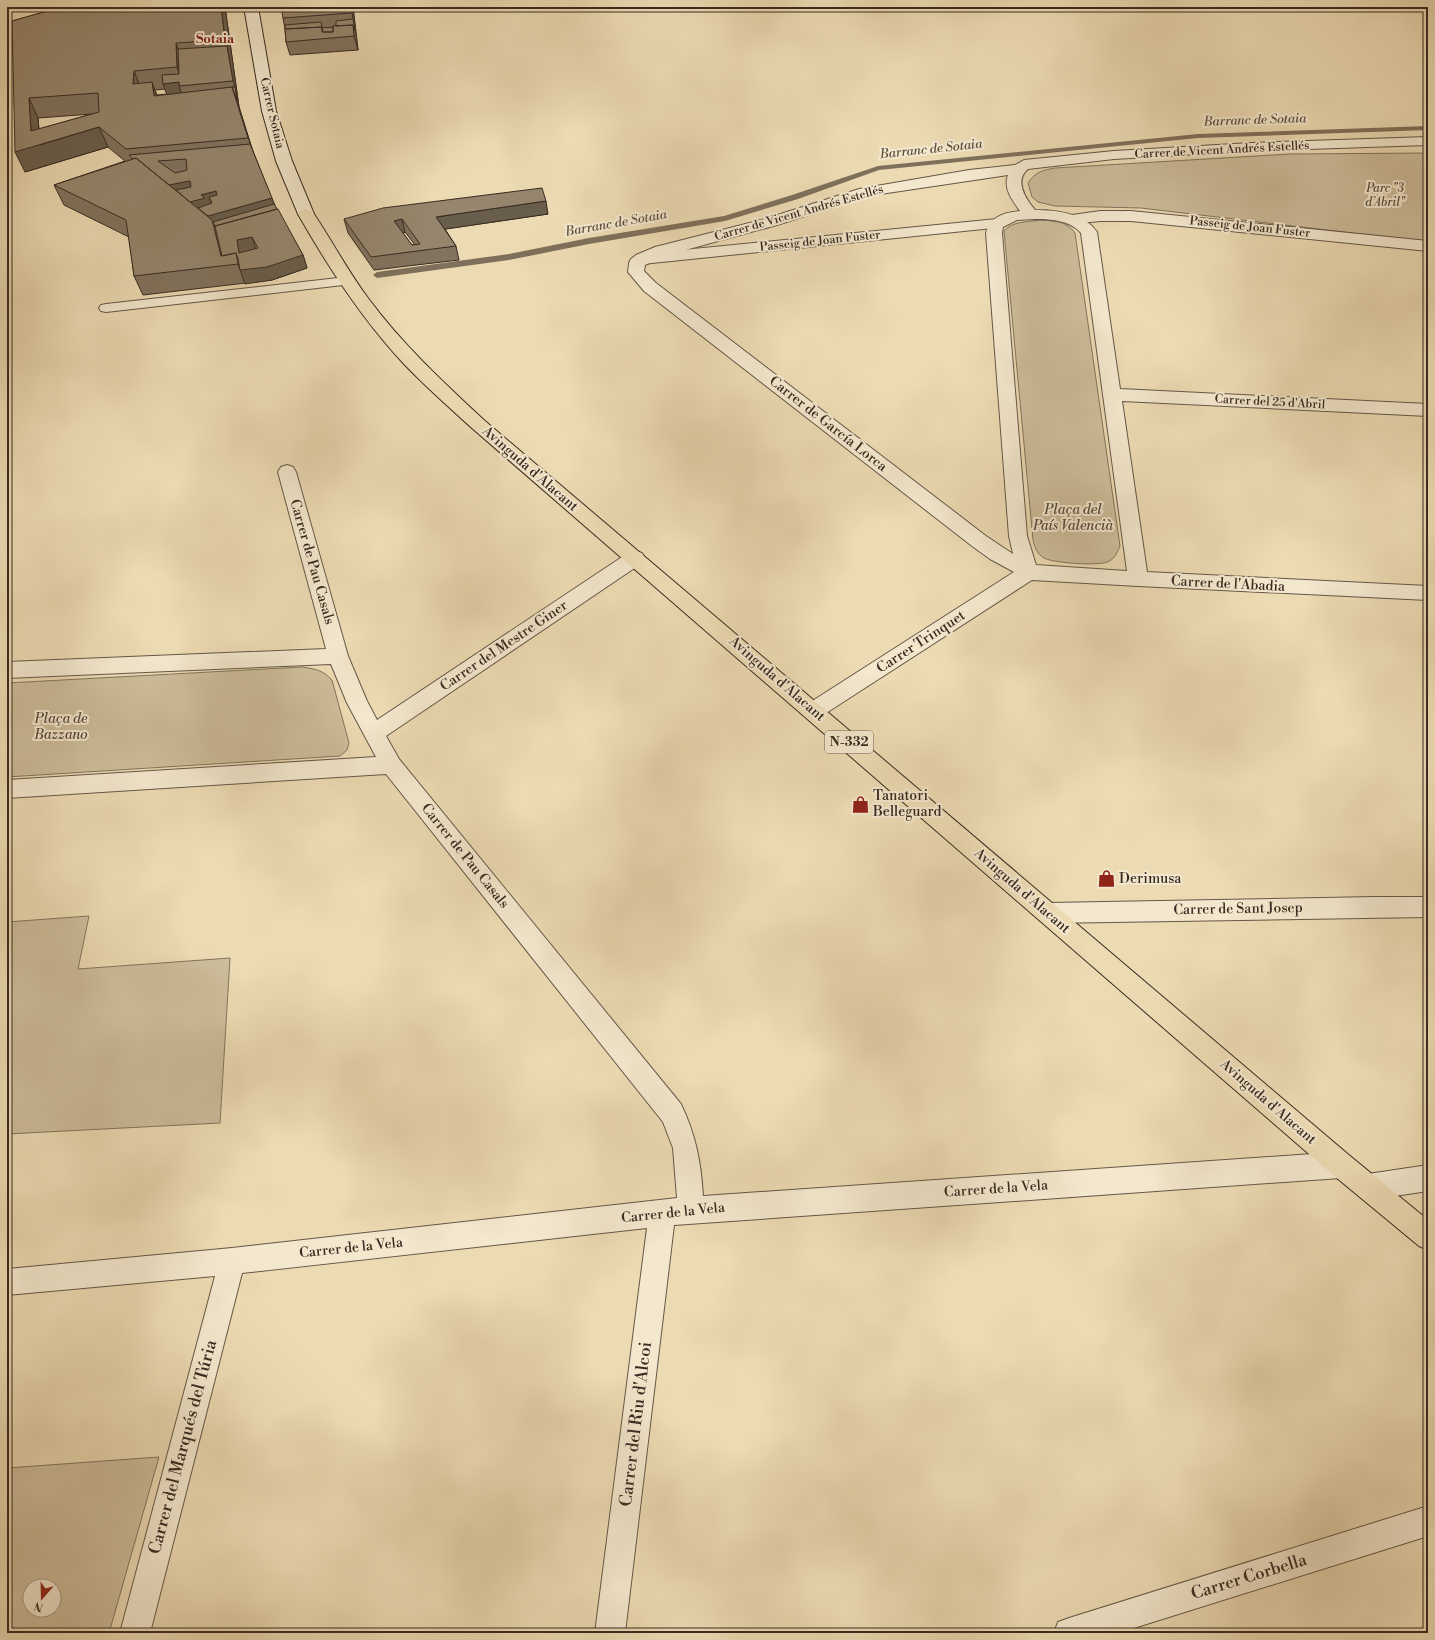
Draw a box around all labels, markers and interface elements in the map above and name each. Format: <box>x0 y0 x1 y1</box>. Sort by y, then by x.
district label: Sotaia <box>196 31 235 47</box>
street label: Carrer Sotaia <box>257 76 288 151</box>
water label: Barranc de Sotaia <box>1202 110 1307 130</box>
water label: Barranc de Sotaia <box>878 136 984 162</box>
street label: Carrer de Vicent Andrés Estellés <box>1134 138 1310 162</box>
park label: Parc "3 d’Abril" <box>1365 181 1406 210</box>
street label: Carrer de Vicent Andrés Estellés <box>713 182 885 244</box>
water label: Barranc de Sotaia <box>563 206 669 240</box>
street label: Passeig de Joan Fuster <box>1189 213 1311 241</box>
street label: Passeig de Joan Fuster <box>759 227 881 255</box>
street label: Carrer de García Lorca <box>765 372 891 476</box>
street label: Carrer del 25 d'Abril <box>1214 392 1326 412</box>
street label: Avinguda d'Alacant <box>478 422 582 516</box>
street label: Carrer de Pau Casals <box>285 497 339 627</box>
park label: Plaça del País Valencià <box>1032 501 1113 535</box>
street label: Carrer de l'Abadia <box>1170 572 1286 596</box>
street label: Carrer del Mestre Giner <box>437 597 571 695</box>
street label: Carrer Trinquet <box>873 607 969 677</box>
street label: Avinguda d'Alacant <box>725 632 829 726</box>
park label: Plaça de Bazzano <box>33 710 88 744</box>
road number: N-332 <box>825 731 873 753</box>
place label: Tanatori Belleguard <box>872 787 942 821</box>
shop icon: Tanatori Belleguard <box>850 794 870 814</box>
street label: Carrer de Pau Casals <box>417 800 513 912</box>
street label: Avinguda d'Alacant <box>970 844 1074 938</box>
shop icon: Derimusa <box>1096 869 1116 889</box>
place label: Derimusa <box>1119 870 1182 888</box>
street label: Carrer de Sant Josep <box>1173 899 1303 919</box>
street label: Avinguda d'Alacant <box>1216 1055 1320 1149</box>
street label: Carrer de la Vela <box>943 1176 1049 1202</box>
street label: Carrer de la Vela <box>620 1199 727 1227</box>
street label: Carrer de la Vela <box>298 1234 405 1262</box>
street label: Carrer del Marqués del Túria <box>144 1337 222 1557</box>
street label: Carrer del Riu d'Alcoi <box>615 1340 657 1508</box>
street label: Carrer Corbella <box>1188 1549 1310 1605</box>
north arrow <box>22 1578 62 1618</box>
text: N <box>32 1598 45 1615</box>

